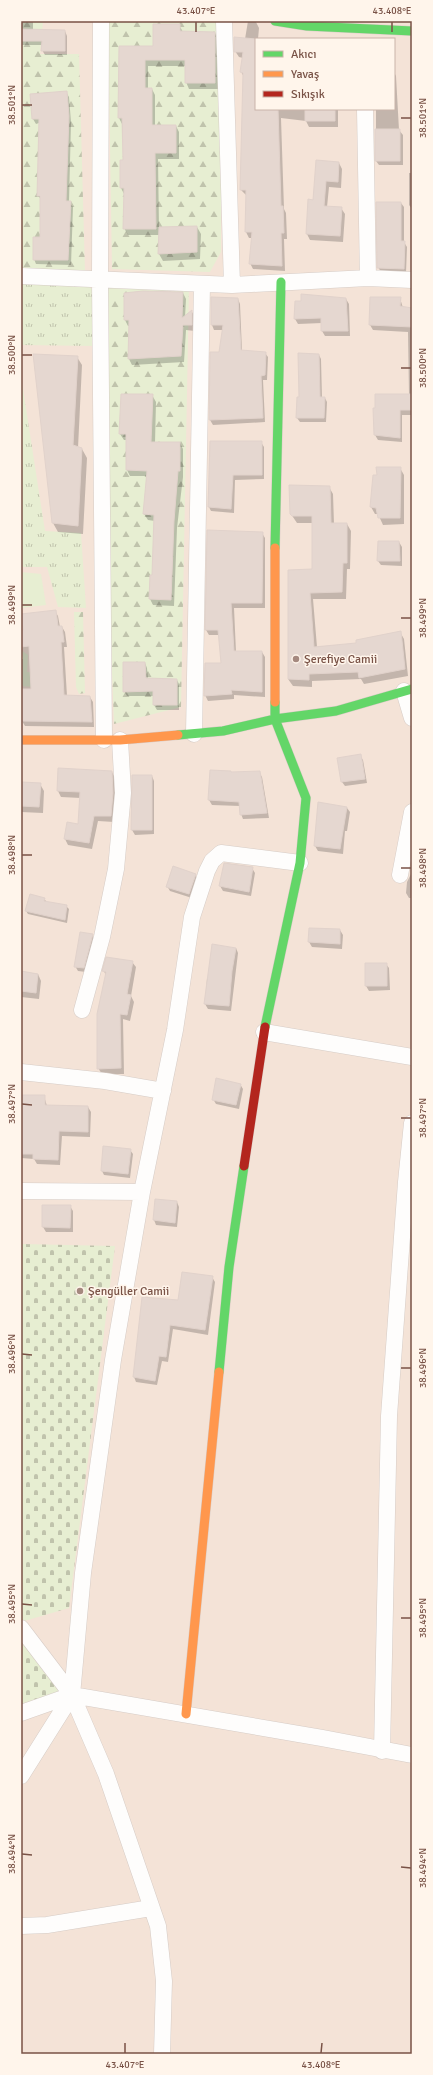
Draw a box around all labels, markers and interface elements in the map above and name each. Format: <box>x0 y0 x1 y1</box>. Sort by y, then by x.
text: 43.407°E <box>177 5 216 17</box>
text: 43.408°E <box>373 5 412 17</box>
legend <box>255 38 395 110</box>
text: Akıcı <box>291 47 317 62</box>
text: Yavaş <box>291 67 319 82</box>
text: 38.501°N <box>6 85 18 125</box>
text: Sıkışık <box>291 87 325 102</box>
text: 38.501°N <box>417 98 429 138</box>
text: 38.500°N <box>6 335 18 375</box>
text: 38.500°N <box>417 348 429 388</box>
text: 38.499°N <box>6 585 18 625</box>
text: 38.499°N <box>417 598 429 638</box>
place label: Şerefiye Camii <box>304 652 377 667</box>
marker: Şerefiye Camii <box>291 654 301 664</box>
text: 38.498°N <box>6 835 18 875</box>
text: 38.498°N <box>417 848 429 888</box>
text: 38.497°N <box>6 1084 18 1124</box>
text: 38.497°N <box>417 1098 429 1138</box>
place label: Şengüller Camii <box>88 1284 169 1299</box>
marker: Şengüller Camii <box>75 1286 85 1296</box>
text: 38.496°N <box>6 1334 18 1374</box>
text: 38.496°N <box>417 1348 429 1388</box>
text: 38.495°N <box>6 1584 18 1624</box>
text: 38.495°N <box>417 1598 429 1638</box>
text: 38.494°N <box>6 1834 18 1874</box>
text: 38.494°N <box>417 1848 429 1888</box>
text: 43.407°E <box>106 2059 145 2071</box>
text: 43.408°E <box>302 2059 341 2071</box>

